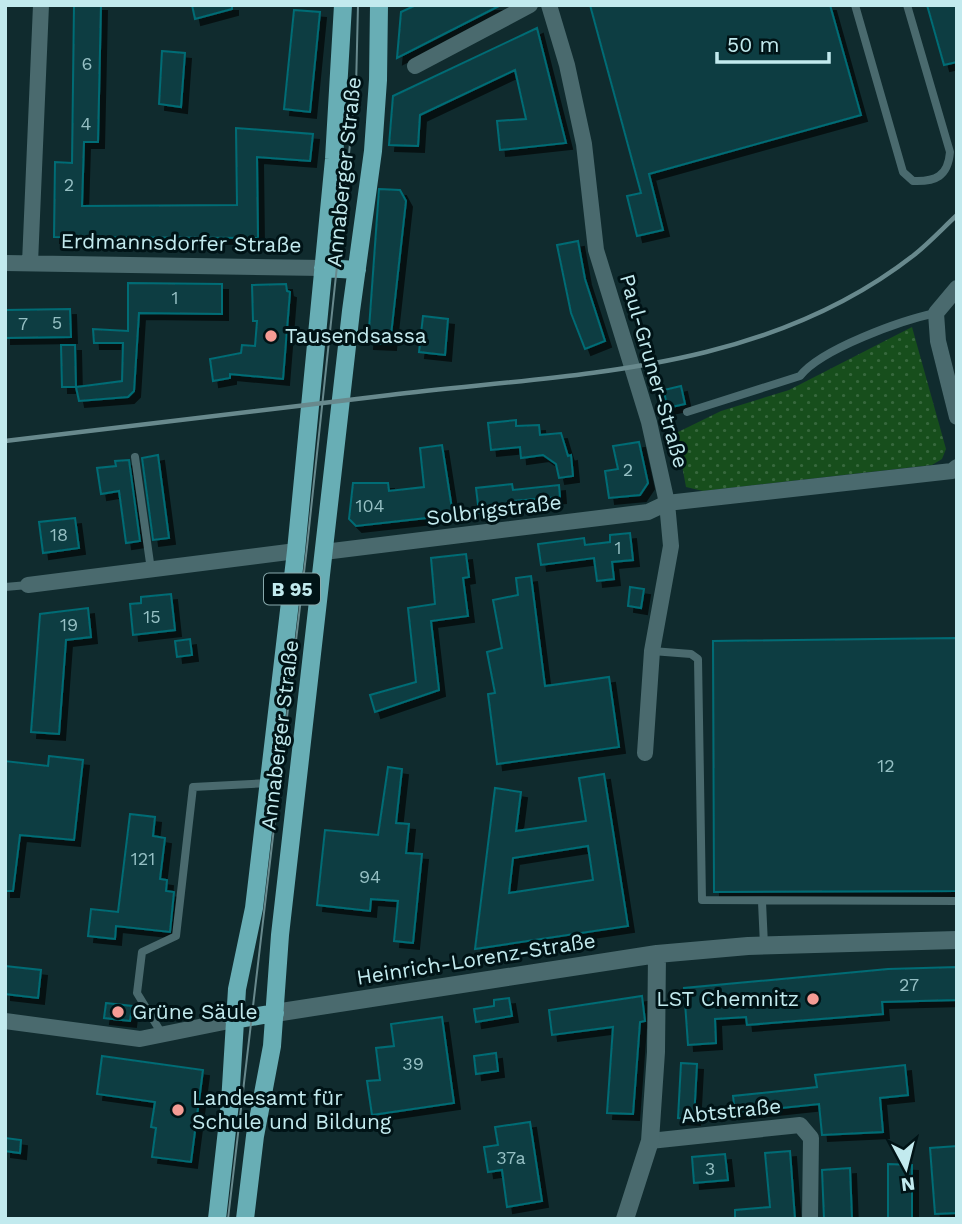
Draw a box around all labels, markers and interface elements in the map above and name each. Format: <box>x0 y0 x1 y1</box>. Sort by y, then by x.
scale bar <box>717 21 829 65</box>
text: 50 m <box>727 32 779 57</box>
house number: 6 <box>82 53 92 74</box>
street label: Annaberger Straße <box>321 76 366 268</box>
house number: 4 <box>81 113 92 134</box>
house number: 2 <box>64 174 74 195</box>
street label: Erdmannsdorfer Straße <box>60 228 302 257</box>
street label: Paul-Gruner-Straße <box>615 271 694 471</box>
house number: 1 <box>171 287 179 308</box>
house number: 5 <box>52 312 62 333</box>
house number: 7 <box>18 313 28 334</box>
place label: Tausendsassa <box>285 323 427 348</box>
marker: Tausendsassa <box>263 328 279 344</box>
house number: 2 <box>623 459 633 480</box>
street label: Solbrigstraße <box>425 489 563 530</box>
house number: 104 <box>355 495 385 516</box>
house number: 18 <box>50 524 68 545</box>
house number: 1 <box>614 537 622 558</box>
road number: B 95 <box>264 574 320 604</box>
house number: 15 <box>143 606 161 627</box>
house number: 19 <box>60 614 78 635</box>
street label: Annaberger Straße <box>255 639 304 831</box>
house number: 12 <box>877 755 895 776</box>
house number: 121 <box>131 848 155 869</box>
house number: 94 <box>359 866 381 887</box>
street label: Heinrich-Lorenz-Straße <box>355 927 597 990</box>
house number: 27 <box>899 974 919 995</box>
place label: LST Chemnitz <box>656 986 799 1011</box>
marker: LST Chemnitz <box>805 991 821 1007</box>
place label: Grüne Säule <box>132 999 258 1024</box>
marker: Grüne Säule <box>110 1004 126 1020</box>
house number: 39 <box>402 1053 424 1074</box>
place label: Landesamt für Schule und Bildung <box>192 1085 392 1134</box>
street label: Abtstraße <box>680 1093 782 1128</box>
marker: Landesamt für Schule und Bildung <box>170 1102 186 1118</box>
north arrow <box>871 1133 941 1203</box>
house number: 37a <box>496 1147 526 1168</box>
house number: 3 <box>705 1158 715 1179</box>
text: N <box>900 1172 916 1197</box>

